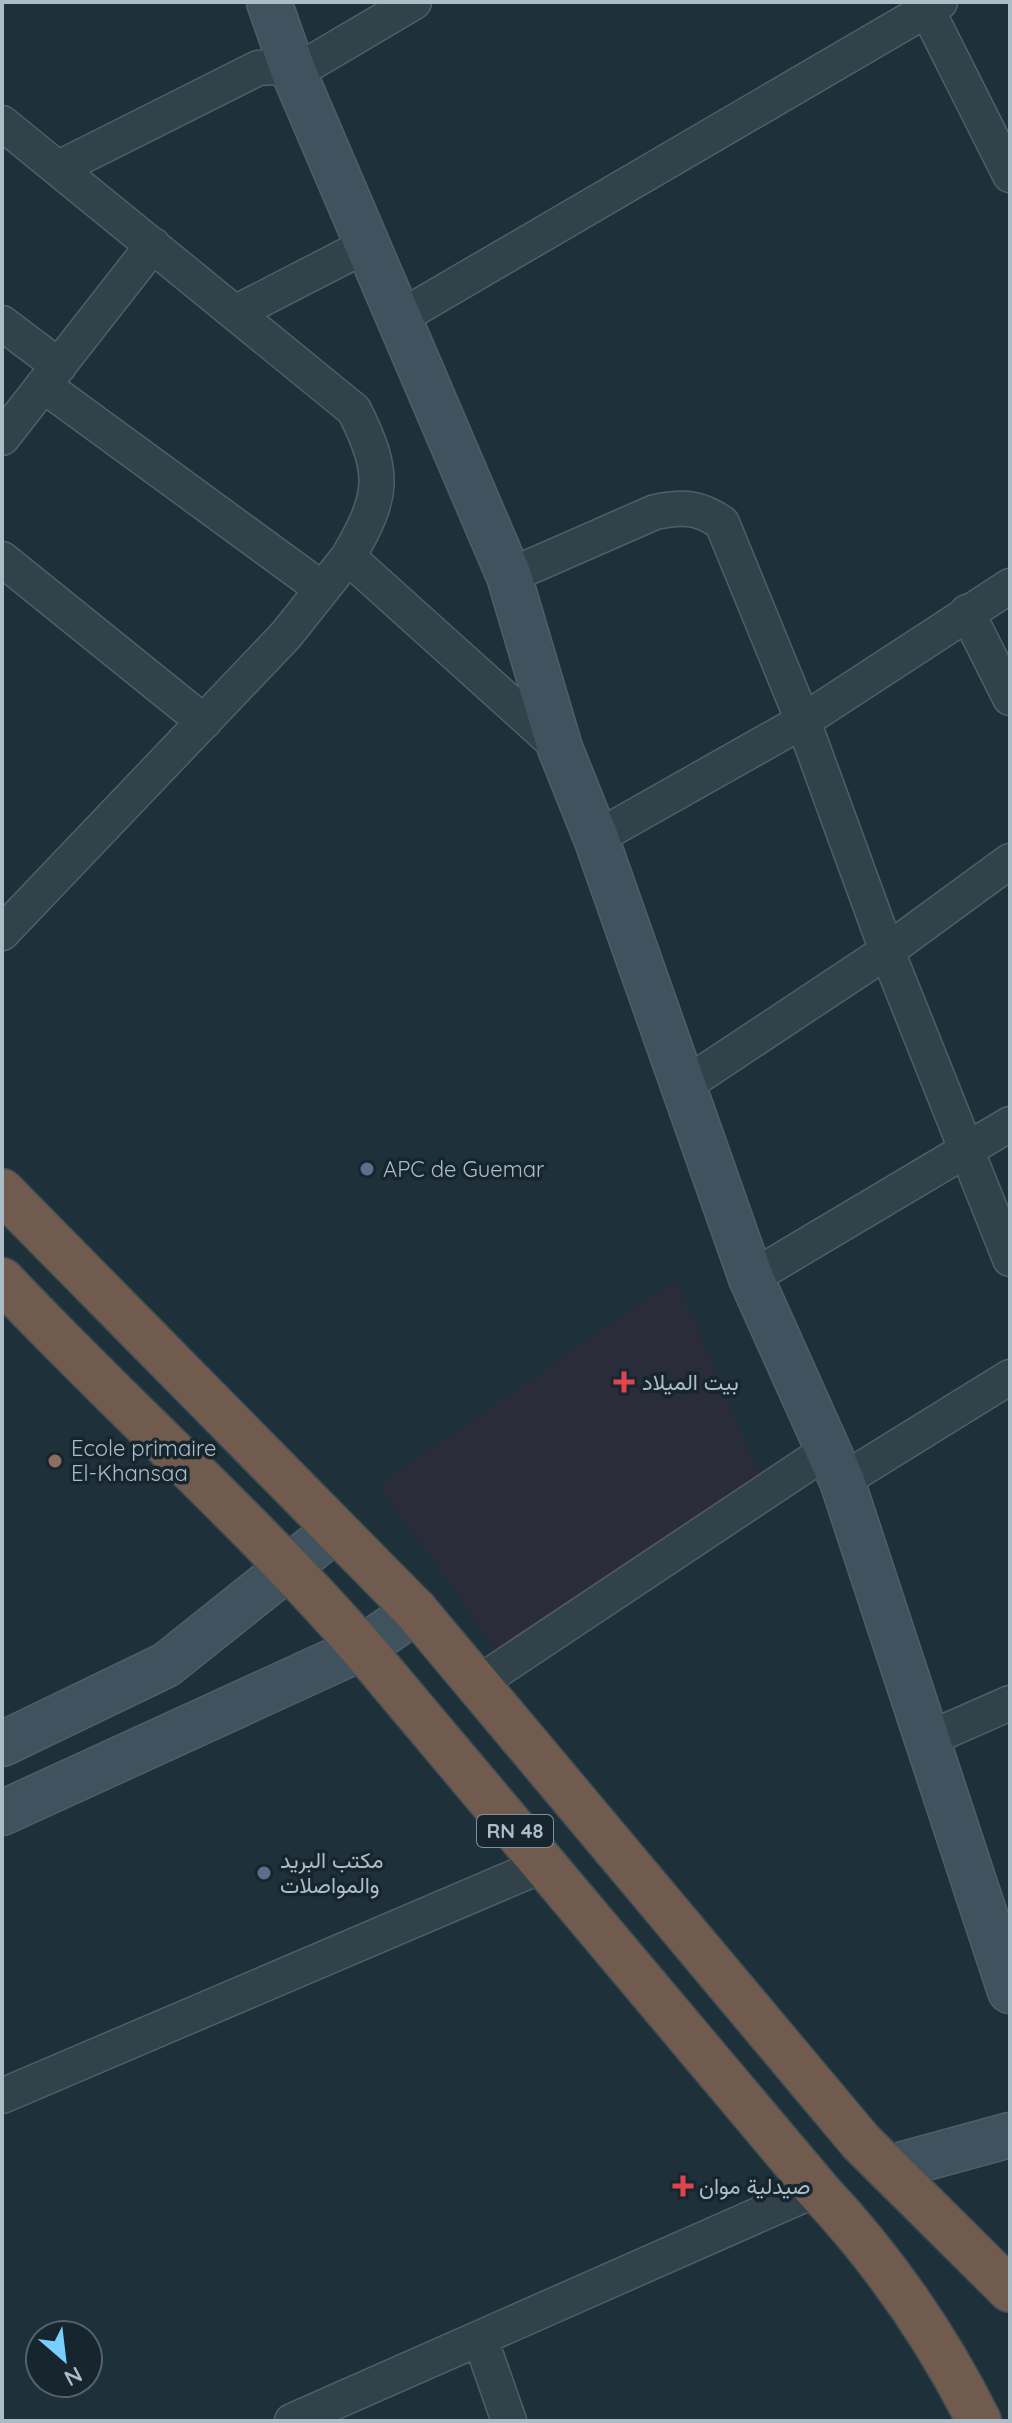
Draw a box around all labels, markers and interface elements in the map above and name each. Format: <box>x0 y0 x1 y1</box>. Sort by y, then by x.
place label: APC de Guemar <box>383 1155 545 1183</box>
marker: APC de Guemar <box>358 1160 376 1178</box>
place label: بيت الميلاد <box>642 1368 739 1396</box>
marker: بيت الميلاد <box>613 1371 635 1393</box>
place label: Ecole primaire El-Khansaa <box>71 1434 216 1487</box>
marker: Ecole primaire El-Khansaa <box>46 1452 64 1470</box>
road number: RN 48 <box>477 1815 553 1847</box>
place label: مكتب البريد والمواصلات <box>280 1846 383 1899</box>
marker: مكتب البريد والمواصلات <box>255 1864 273 1882</box>
place label: صيدلية موان <box>699 2172 810 2200</box>
marker: صيدلية موان <box>674 2177 692 2195</box>
north arrow <box>24 2319 104 2399</box>
text: N <box>60 2361 87 2393</box>

